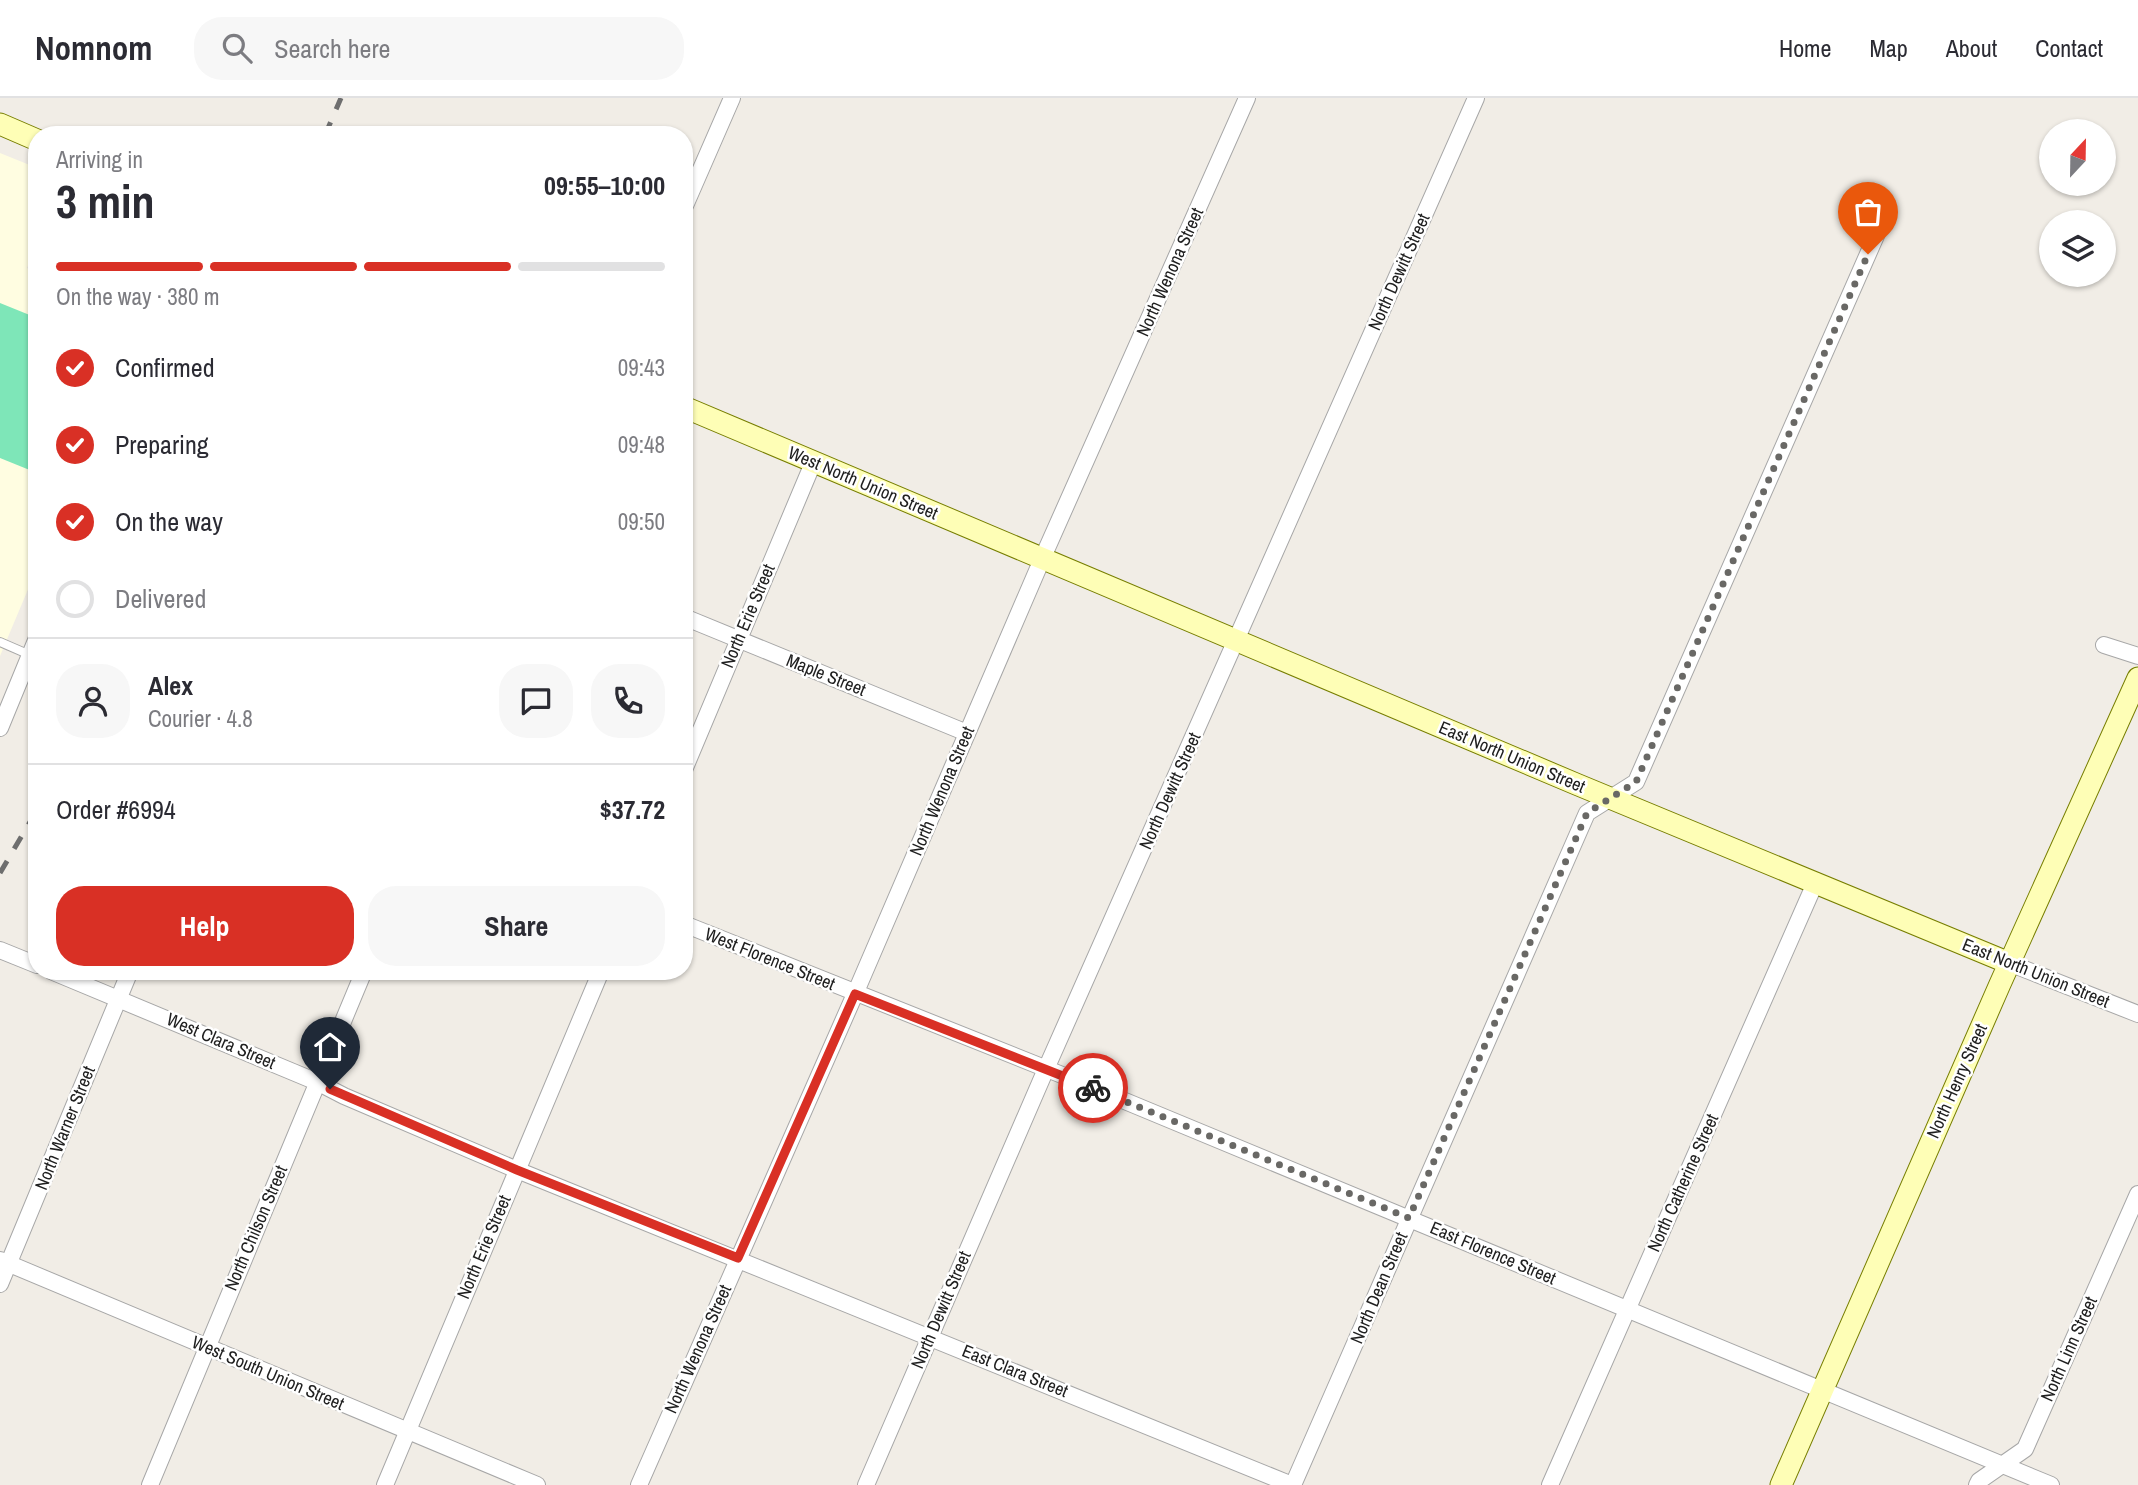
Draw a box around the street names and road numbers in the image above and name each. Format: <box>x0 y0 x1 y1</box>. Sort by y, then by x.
street label: North Wenona Street <box>1130 203 1209 340</box>
street label: North Dewitt Street <box>1362 209 1435 334</box>
street label: West North Union Street <box>784 440 942 525</box>
street label: North Erie Street <box>714 560 781 672</box>
street label: Maple Street <box>783 647 870 702</box>
street label: East North Union Street <box>1435 714 1589 799</box>
street label: North Wenona Street <box>903 722 980 859</box>
street label: North Dewitt Street <box>1133 728 1206 853</box>
street label: West Florence Street <box>701 921 839 996</box>
street label: East North Union Street <box>1959 932 2114 1013</box>
street label: West Clara Street <box>163 1006 280 1075</box>
street label: North Henry Street <box>1920 1020 1993 1142</box>
street label: North Warner Street <box>28 1062 101 1193</box>
street label: North Catherine Street <box>1641 1110 1724 1256</box>
street label: North Chilson Street <box>218 1161 293 1294</box>
street label: North Erie Street <box>450 1191 517 1303</box>
street label: East Florence Street <box>1426 1215 1560 1290</box>
street label: North Dean Street <box>1344 1228 1413 1347</box>
street label: North Dewitt Street <box>905 1247 977 1372</box>
street label: North Wenona Street <box>658 1280 737 1417</box>
street label: North Linn Street <box>2034 1292 2103 1405</box>
street label: West South Union Street <box>188 1329 348 1416</box>
street label: East Clara Street <box>958 1338 1072 1403</box>

